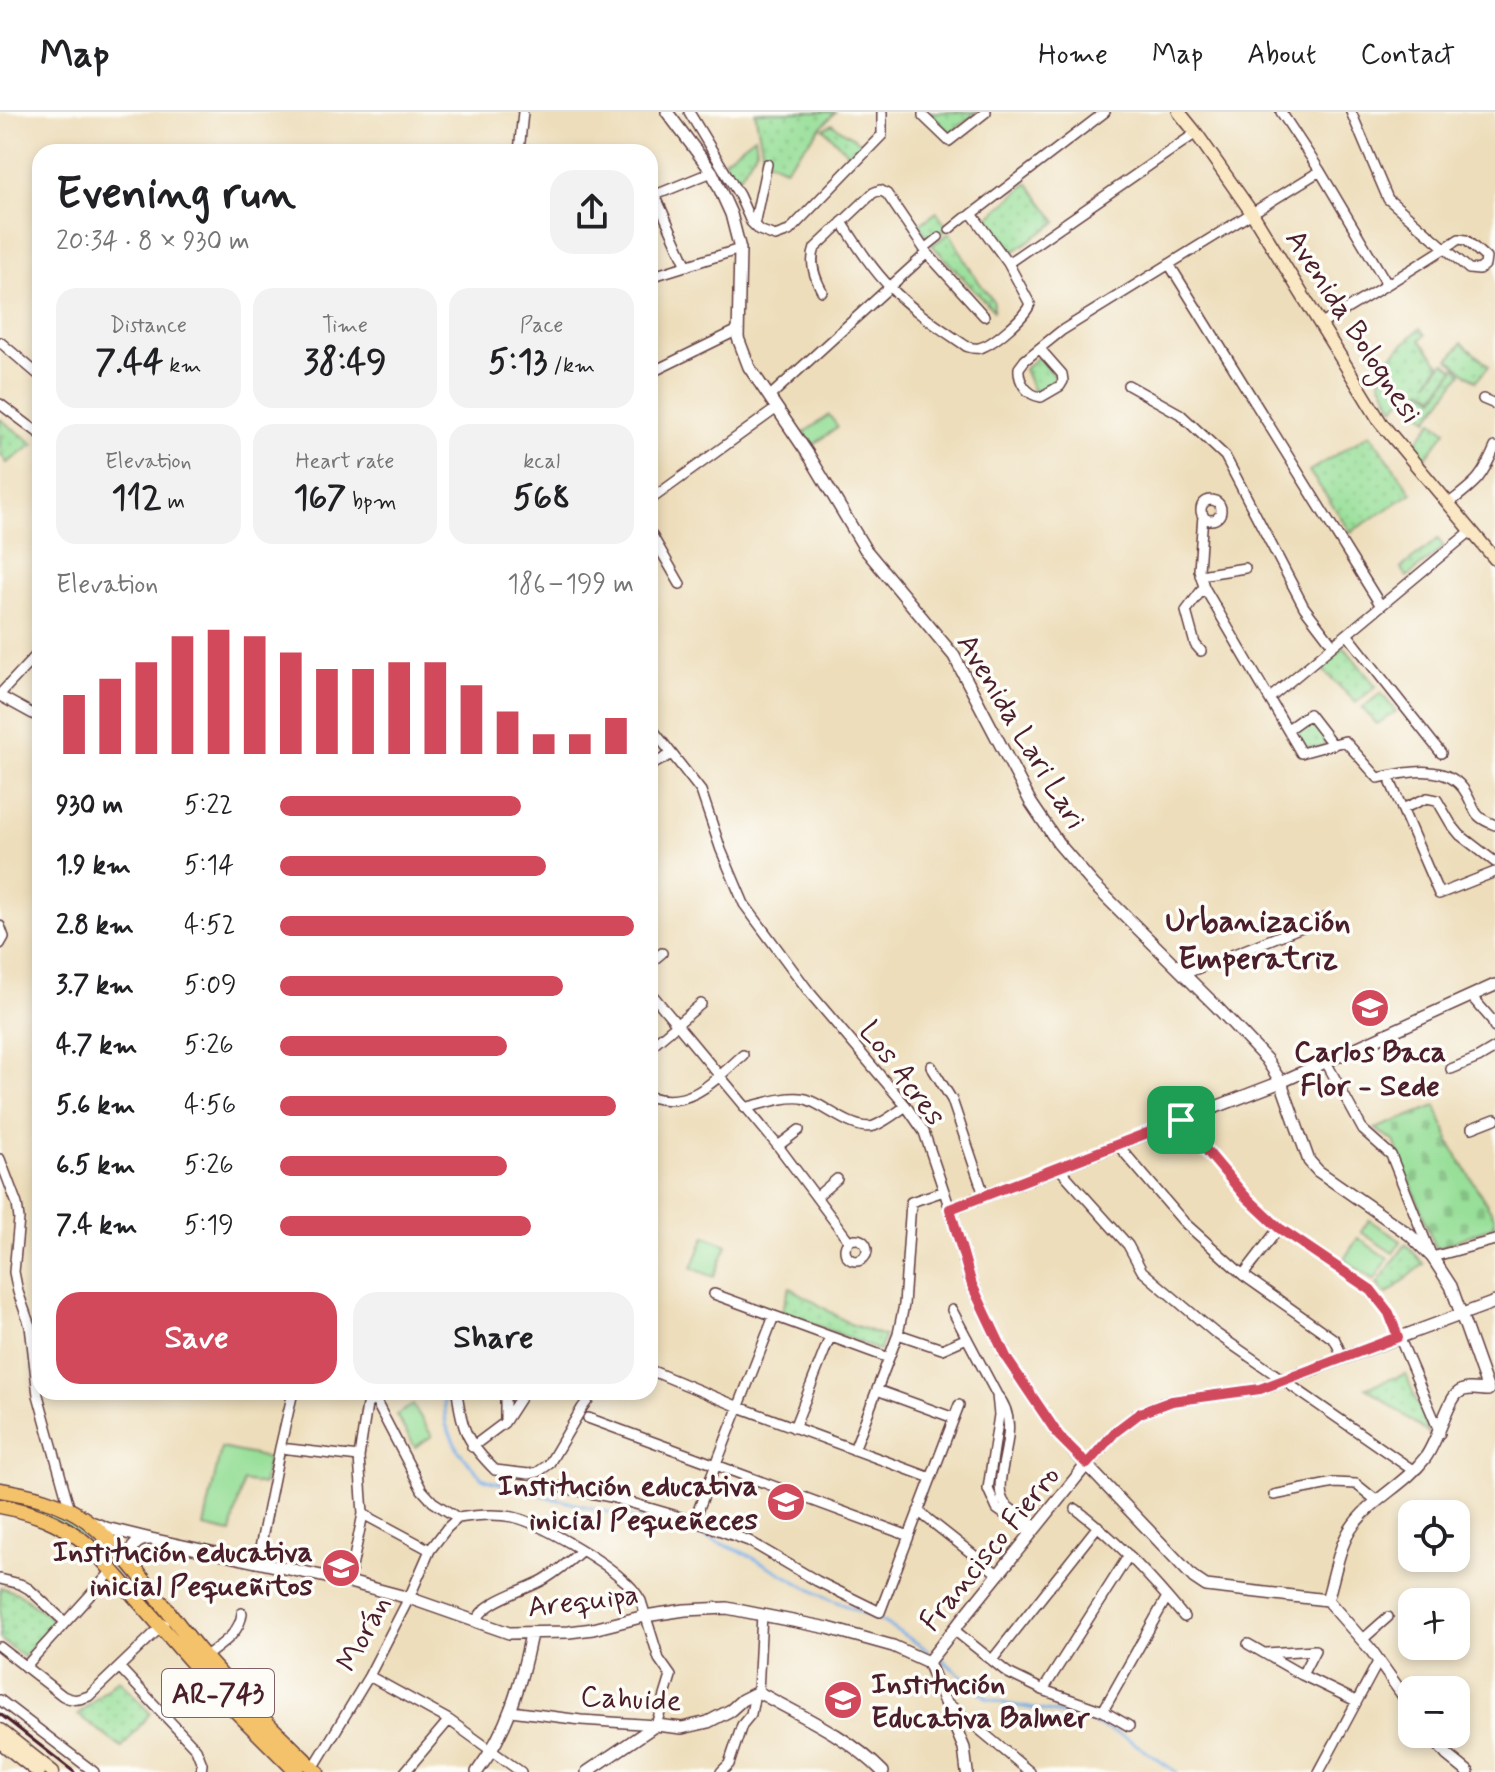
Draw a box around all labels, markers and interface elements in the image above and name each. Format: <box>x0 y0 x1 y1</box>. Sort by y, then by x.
text: Map <box>40 31 110 80</box>
text: Home <box>1038 37 1108 74</box>
text: Map <box>1152 37 1203 74</box>
text: About <box>1247 37 1316 74</box>
text: Contact <box>1360 37 1455 74</box>
text: Evening run <box>56 166 296 224</box>
button: share <box>550 170 634 254</box>
street label: Avenida Bolognesi <box>1274 222 1430 432</box>
text: 20:34 · 8 × 930 m <box>56 225 250 259</box>
text: Distance <box>110 312 187 340</box>
text: Time <box>322 312 368 340</box>
text: Pace <box>520 312 564 340</box>
text: 7.44 <box>95 340 163 385</box>
text: 38:49 <box>303 340 387 385</box>
text: 5:13 <box>488 340 547 385</box>
text: km <box>163 352 201 380</box>
text: /km <box>547 352 595 380</box>
text: Elevation <box>105 448 192 476</box>
text: Heart rate <box>296 448 394 476</box>
text: kcal <box>523 448 560 476</box>
text: 112 <box>112 476 162 521</box>
text: 167 <box>293 476 346 521</box>
text: 568 <box>513 476 570 521</box>
text: m <box>162 488 185 516</box>
text: bpm <box>346 488 397 516</box>
text: Elevation <box>56 568 158 602</box>
text: 186–199 m <box>507 568 634 602</box>
street label: Avenida Lari Lari <box>947 627 1095 837</box>
text: 930 m <box>56 789 123 823</box>
text: 5:22 <box>184 789 233 823</box>
text: 1.9 km <box>56 849 131 883</box>
text: 5:14 <box>184 849 234 883</box>
district label: Urbanización Emperatriz <box>1165 901 1351 980</box>
text: 2.8 km <box>56 909 134 943</box>
text: 4:52 <box>184 909 235 943</box>
text: 3.7 km <box>56 969 134 1003</box>
text: 5:09 <box>184 969 237 1003</box>
school or university icon: Carlos Baca Flor - Sede <box>1349 987 1391 1029</box>
street label: Los Acres <box>850 1013 954 1134</box>
text: 4.7 km <box>56 1029 137 1063</box>
text: 5:26 <box>184 1029 234 1063</box>
place label: Carlos Baca Flor - Sede <box>1294 1033 1446 1106</box>
pin <box>1147 1086 1215 1154</box>
text: 5.6 km <box>56 1089 135 1123</box>
text: 4:56 <box>184 1089 236 1123</box>
icon: arrive <box>1159 1098 1203 1142</box>
text: 6.5 km <box>56 1149 135 1183</box>
text: 5:26 <box>184 1149 234 1183</box>
text: 7.4 km <box>56 1209 137 1243</box>
text: 5:19 <box>184 1209 234 1243</box>
button: Save <box>56 1292 337 1384</box>
button: Share <box>353 1292 634 1384</box>
street label: Francisco Fierro <box>911 1458 1069 1640</box>
place label: Institución educativa inicial Pequeñeces <box>497 1467 759 1540</box>
school or university icon: Institución educativa inicial Pequeñeces <box>765 1481 807 1523</box>
map controls <box>1398 1500 1470 1748</box>
button: locate <box>1398 1500 1470 1572</box>
place label: Institución educativa inicial Pequeñitos <box>52 1533 314 1606</box>
school or university icon: Institución educativa inicial Pequeñitos <box>320 1547 362 1589</box>
street label: Arequipa <box>525 1575 641 1628</box>
button: + <box>1398 1588 1470 1660</box>
street label: Morán <box>328 1589 401 1679</box>
place label: Institución Educativa Balmer <box>871 1665 1091 1738</box>
road number: AR-743 <box>162 1669 274 1717</box>
button: − <box>1398 1676 1470 1748</box>
street label: Cahuide <box>579 1677 682 1722</box>
school or university icon: Institución Educativa Balmer <box>822 1679 864 1721</box>

